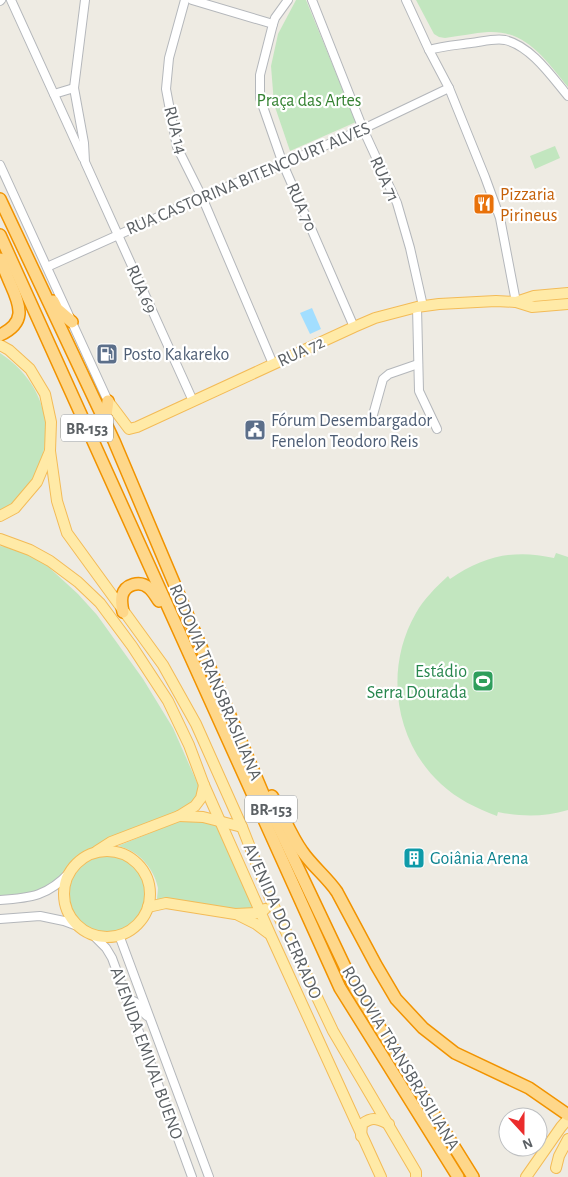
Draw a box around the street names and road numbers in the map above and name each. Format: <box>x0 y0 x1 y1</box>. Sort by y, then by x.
street label: RUA 14 <box>160 104 190 156</box>
street label: RUA CASTORINA BITENCOURT ALVES <box>124 119 373 239</box>
street label: RUA 71 <box>366 154 402 205</box>
street label: RUA 70 <box>282 180 320 234</box>
street label: RUA 69 <box>123 263 160 316</box>
street label: RUA 72 <box>275 333 328 371</box>
road number: BR-153 <box>61 414 113 442</box>
street label: RODOVIA TRANSBRASILIANA <box>166 582 265 784</box>
road number: BR-153 <box>245 796 297 822</box>
street label: AVENIDA DO CERRADO <box>240 841 325 1002</box>
street label: RODOVIA TRANSBRASILIANA <box>338 963 463 1154</box>
street label: AVENIDA EMIVAL BUENO <box>107 965 186 1142</box>

